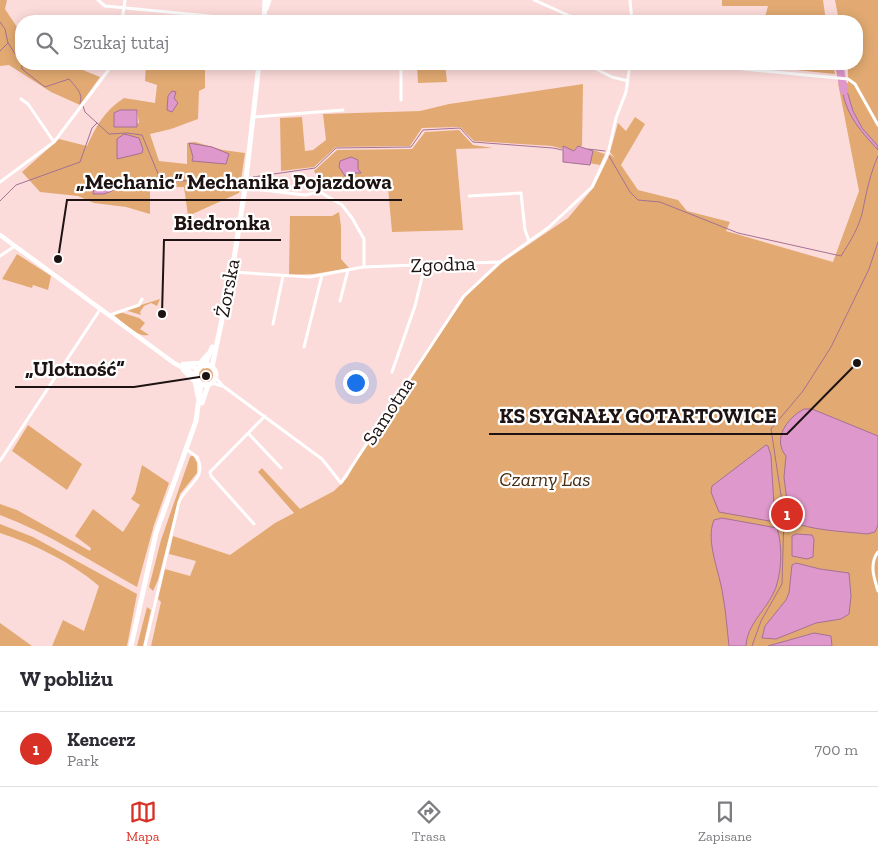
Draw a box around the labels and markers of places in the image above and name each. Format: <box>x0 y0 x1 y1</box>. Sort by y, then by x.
callout: „Mechanic” Mechanika Pojazdowa <box>67 164 402 200</box>
callout: Biedronka <box>164 204 281 240</box>
callout: „Ulotność” <box>15 351 134 387</box>
callout: KS SYGNAŁY GOTARTOWICE <box>489 398 787 434</box>
pin: 1 <box>771 495 803 533</box>

